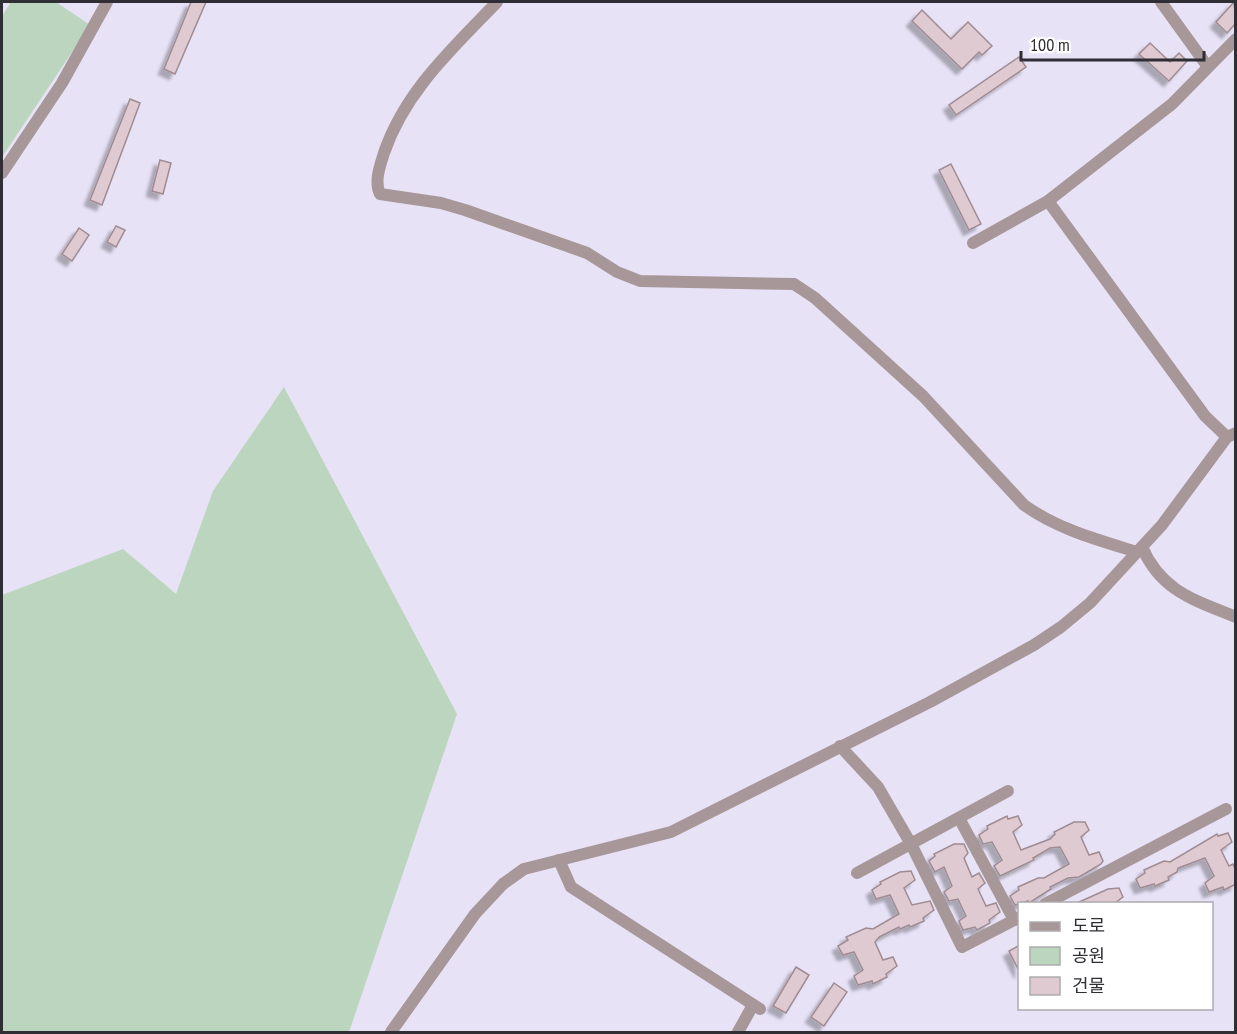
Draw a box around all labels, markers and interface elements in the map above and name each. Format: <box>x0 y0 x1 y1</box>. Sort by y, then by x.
scale bar <box>1021 24 1204 62</box>
text: 100 m <box>1030 33 1070 56</box>
legend <box>1018 902 1213 1010</box>
text: 도로 <box>1072 914 1105 937</box>
text: 공원 <box>1072 944 1105 967</box>
text: 건물 <box>1072 974 1105 997</box>

